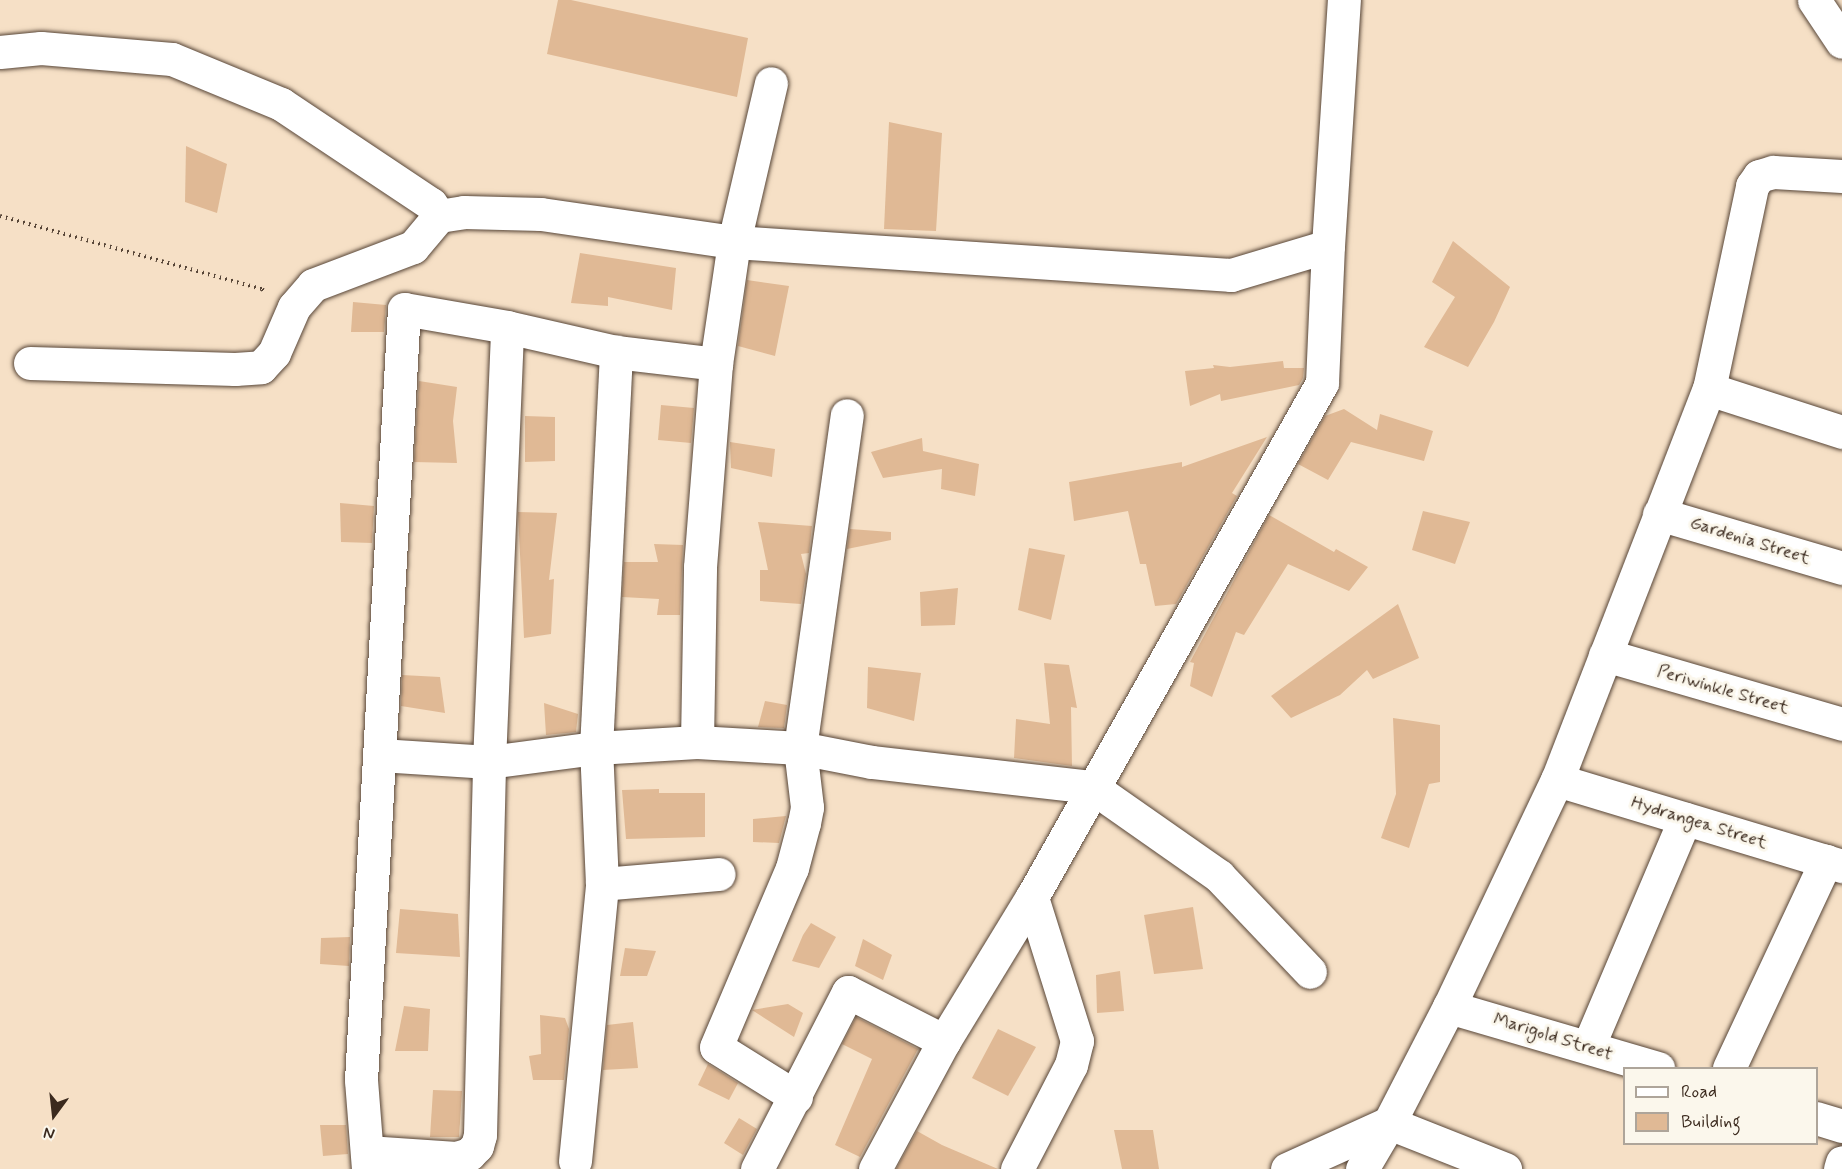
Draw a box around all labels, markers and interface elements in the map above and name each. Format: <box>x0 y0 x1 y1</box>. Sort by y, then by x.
street label: Gardenia Street <box>1687 512 1813 570</box>
street label: Periwinkle Street <box>1655 661 1791 719</box>
street label: Hydrangea Street <box>1628 792 1770 854</box>
street label: Marigold Street <box>1491 1009 1615 1065</box>
legend <box>1623 1067 1818 1145</box>
text: Road <box>1681 1080 1717 1104</box>
north arrow <box>24 1085 84 1145</box>
text: Building <box>1681 1110 1741 1134</box>
text: N <box>41 1121 57 1144</box>

